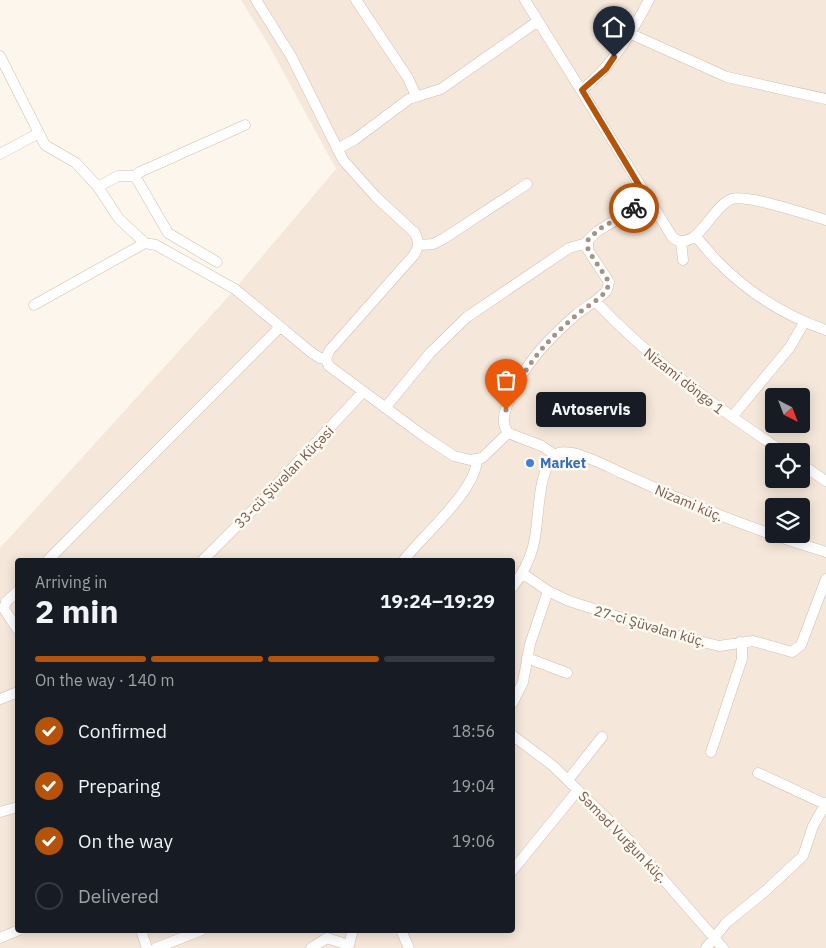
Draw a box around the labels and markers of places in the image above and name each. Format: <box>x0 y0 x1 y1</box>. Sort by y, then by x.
pin <box>593 6 635 57</box>
pin <box>485 359 527 410</box>
callout: Avtoservis <box>536 392 646 428</box>
place label: Market <box>540 454 586 472</box>
marker: Market <box>524 457 536 469</box>

